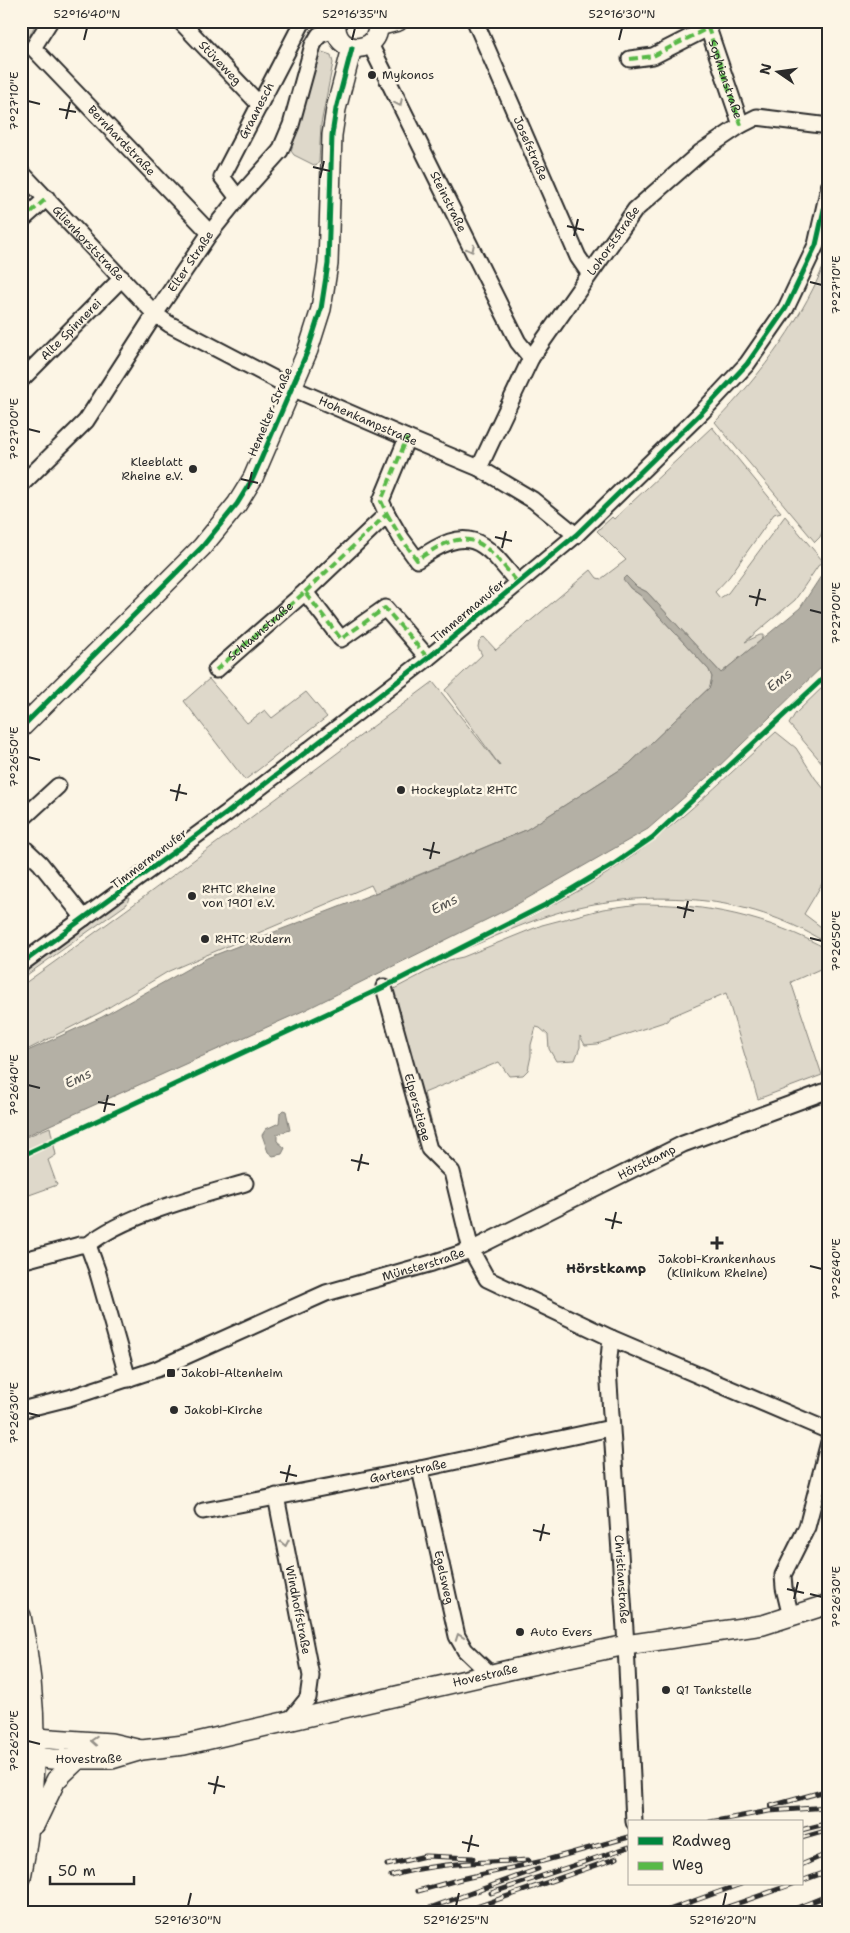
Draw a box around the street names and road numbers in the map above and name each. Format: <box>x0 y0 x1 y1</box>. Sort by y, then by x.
street label: Stüveweg <box>195 37 245 89</box>
street label: Sophienstraße <box>704 37 746 121</box>
street label: Graanesch <box>235 80 278 142</box>
street label: Bernhardstraße <box>84 102 159 179</box>
street label: Josefstraße <box>510 114 552 183</box>
street label: Steinstraße <box>426 168 470 235</box>
street label: Glienhorststraße <box>49 202 128 285</box>
street label: Lohorststraße <box>583 202 643 279</box>
street label: Elter Straße <box>164 228 217 295</box>
street label: Alte Spinnerei <box>37 295 105 364</box>
street label: Hemelter Straße <box>244 365 296 459</box>
street label: Hohenkampstraße <box>316 393 420 450</box>
street label: Timmermanufer <box>428 575 508 646</box>
street label: Schlaunstraße <box>224 598 297 664</box>
street label: Timmermanufer <box>108 825 190 893</box>
street label: Elpersstiege <box>400 1072 435 1143</box>
street label: Hörstkamp <box>615 1141 679 1183</box>
street label: Münsterstraße <box>380 1244 467 1285</box>
street label: Gartenstraße <box>368 1455 448 1487</box>
street label: Christianstraße <box>611 1534 633 1625</box>
street label: Egelsweg <box>430 1549 458 1606</box>
street label: Windhoffstraße <box>282 1564 315 1656</box>
street label: Hovestraße <box>451 1660 520 1691</box>
street label: Hovestraße <box>55 1748 124 1767</box>

